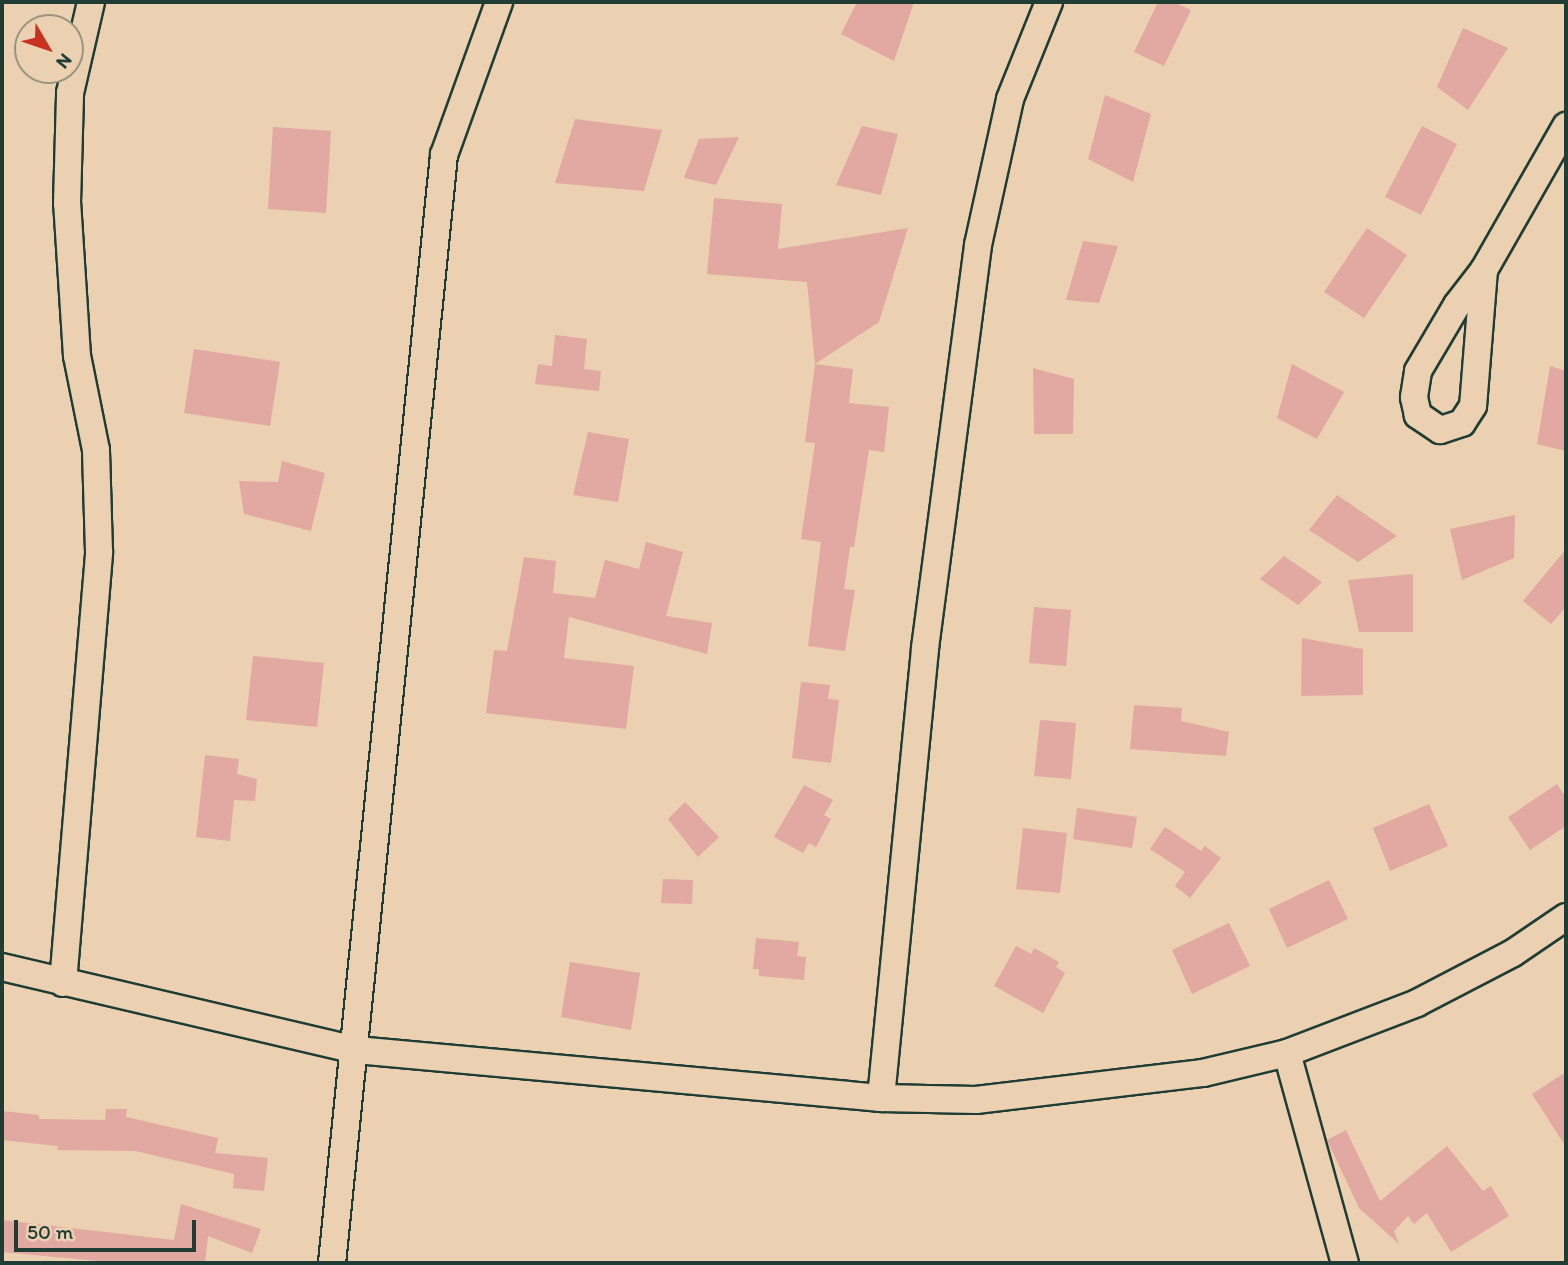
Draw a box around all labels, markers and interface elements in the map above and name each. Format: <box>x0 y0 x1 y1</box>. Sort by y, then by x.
north arrow <box>14 14 84 84</box>
text: N <box>51 49 77 73</box>
scale bar <box>18 1206 200 1250</box>
text: 50 m <box>27 1219 73 1244</box>

